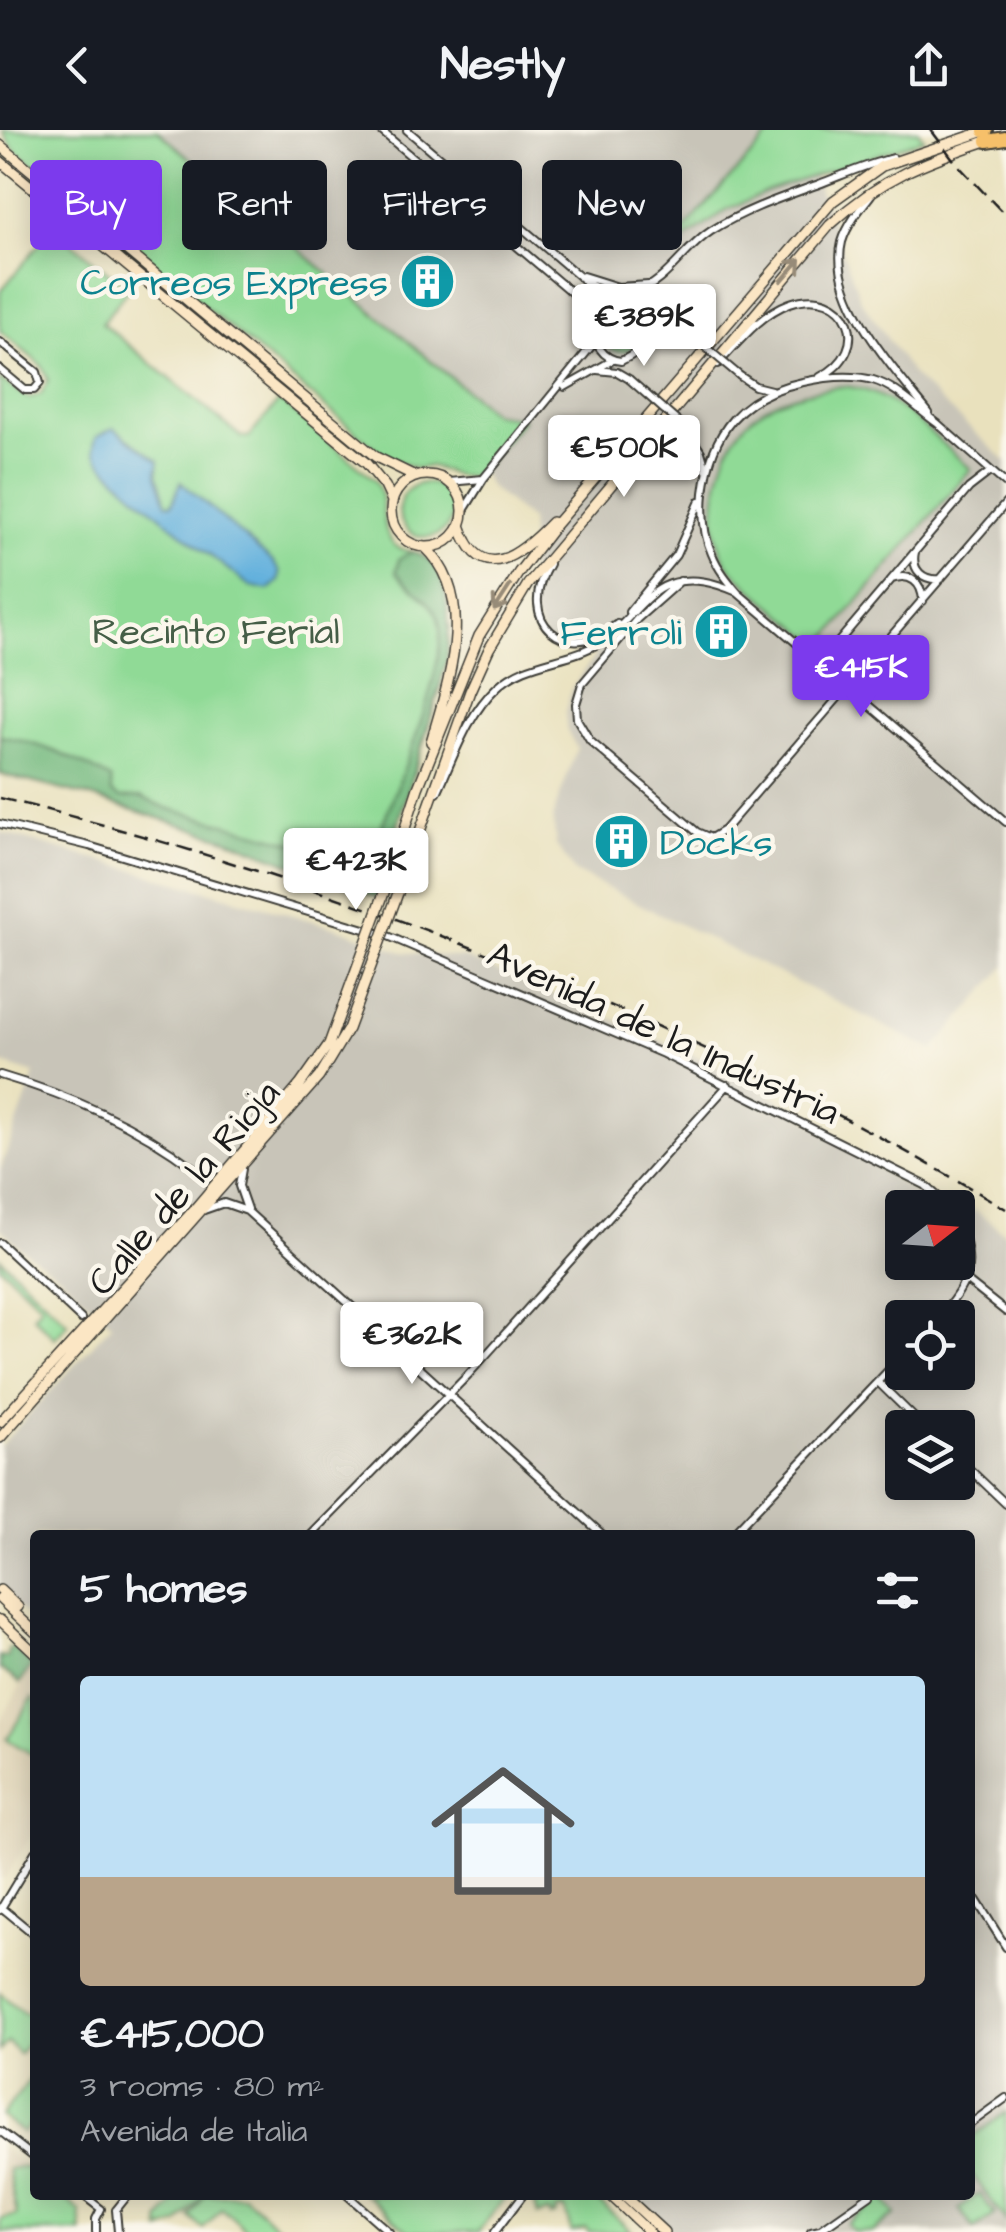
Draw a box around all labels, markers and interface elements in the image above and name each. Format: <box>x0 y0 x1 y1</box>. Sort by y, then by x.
text: Nestly <box>440 34 566 96</box>
icon: back <box>50 38 105 93</box>
icon: share <box>901 38 956 93</box>
chip: Buy <box>30 160 162 250</box>
chip: Rent <box>182 160 327 250</box>
chip: Filters <box>347 160 522 250</box>
chip: New <box>542 160 682 250</box>
building icon: Correos Express <box>397 252 457 312</box>
place label: Correos Express <box>80 258 388 310</box>
one-way arrow <box>779 258 801 284</box>
pin: €389K <box>574 284 714 369</box>
text: €389K <box>594 294 694 339</box>
pin: €500K <box>554 415 694 500</box>
text: €500K <box>570 425 678 470</box>
one-way arrow <box>492 583 513 611</box>
building icon: Ferroli <box>691 602 751 662</box>
park label: Recinto Ferial <box>92 607 340 659</box>
place label: Ferroli <box>560 608 682 660</box>
pin: €415K <box>791 635 931 720</box>
text: €415K <box>814 645 908 690</box>
building icon: Docks <box>591 812 651 872</box>
place label: Docks <box>660 818 772 870</box>
pin: €423K <box>286 828 426 913</box>
text: €423K <box>305 838 407 883</box>
street label: Avenida de la Industria <box>479 929 848 1138</box>
street label: Calle de la Rioja <box>76 1069 293 1307</box>
north arrow <box>885 1190 975 1280</box>
map controls <box>885 1190 975 1500</box>
button: locate <box>885 1300 975 1390</box>
pin: €362K <box>342 1302 482 1387</box>
text: €362K <box>362 1312 462 1357</box>
button: layers <box>885 1410 975 1500</box>
text: 5 homes <box>80 1561 247 1619</box>
icon: filters <box>870 1563 925 1618</box>
icon: home <box>413 1741 593 1921</box>
text: €415,000 <box>80 2006 264 2064</box>
text: 3 rooms · 80 m² <box>80 2064 325 2109</box>
text: Avenida de Italia <box>80 2109 308 2154</box>

